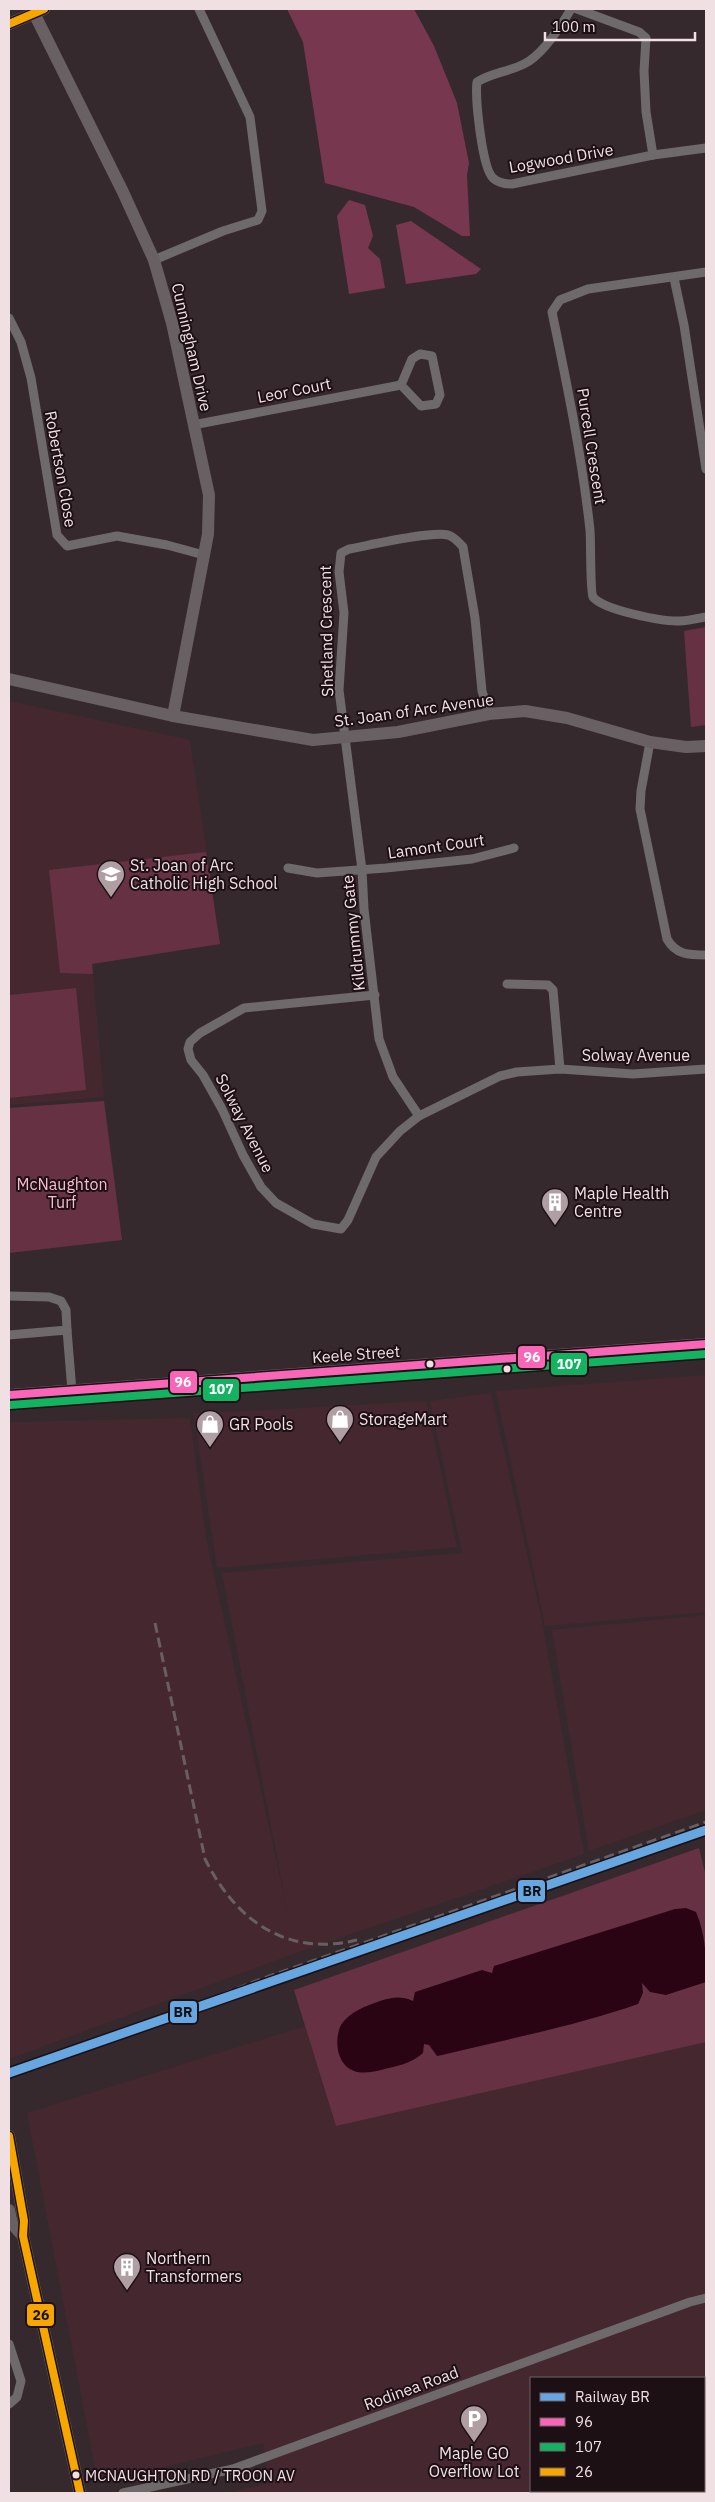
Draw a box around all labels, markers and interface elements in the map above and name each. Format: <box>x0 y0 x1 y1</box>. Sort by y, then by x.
scale bar <box>545 10 695 42</box>
text: 100 m <box>552 17 596 36</box>
street label: Logwood Drive <box>507 139 615 177</box>
street label: Cunningham Drive <box>167 281 217 413</box>
street label: Leor Court <box>255 373 333 407</box>
street label: Purcell Crescent <box>573 386 611 506</box>
street label: Robertson Close <box>41 409 81 529</box>
street label: Shetland Crescent <box>315 565 337 697</box>
street label: St. Joan of Arc Avenue <box>333 689 495 731</box>
street label: Lamont Court <box>386 829 486 863</box>
place label: St. Joan of Arc Catholic High School <box>130 855 278 893</box>
school or university icon: St. Joan of Arc Catholic High School <box>96 859 126 898</box>
street label: Kildrummy Gate <box>337 874 369 992</box>
street label: Solway Avenue <box>582 1045 690 1065</box>
street label: Solway Avenue <box>211 1070 279 1176</box>
park label: McNaughton Turf <box>16 1174 108 1212</box>
place label: Maple Health Centre <box>574 1183 669 1221</box>
building icon: Maple Health Centre <box>540 1187 570 1226</box>
street label: Keele Street <box>311 1341 401 1367</box>
line badge: 96 <box>517 1345 546 1369</box>
text: 96 <box>524 1348 540 1366</box>
line badge: 107 <box>550 1352 588 1376</box>
text: 107 <box>556 1355 582 1373</box>
unlabelled marker <box>425 1359 435 1369</box>
unlabelled marker <box>502 1364 512 1374</box>
line badge: 96 <box>169 1370 198 1394</box>
text: 96 <box>175 1373 191 1391</box>
line badge: 107 <box>202 1378 240 1402</box>
text: 107 <box>208 1380 234 1398</box>
shop icon: StorageMart <box>325 1404 355 1443</box>
shop icon: GR Pools <box>195 1409 225 1448</box>
place label: StorageMart <box>359 1409 447 1429</box>
place label: GR Pools <box>229 1414 294 1434</box>
line badge: BR <box>517 1879 546 1903</box>
text: BR <box>523 1882 541 1900</box>
line badge: BR <box>169 2000 198 2024</box>
text: BR <box>174 2003 192 2021</box>
place label: Northern Transformers <box>146 2248 242 2286</box>
building icon: Northern Transformers <box>112 2252 142 2291</box>
line badge: 26 <box>26 2303 55 2327</box>
text: 26 <box>33 2306 49 2324</box>
street label: Rodinea Road <box>361 2362 461 2414</box>
legend <box>530 2377 705 2492</box>
text: Railway BR <box>575 2387 650 2406</box>
parking icon: Maple GO Overflow Lot <box>459 2404 489 2443</box>
text: 96 <box>575 2412 593 2431</box>
text: 107 <box>575 2437 602 2456</box>
place label: Maple GO Overflow Lot <box>429 2443 519 2481</box>
text: 26 <box>575 2462 593 2481</box>
place label: MCNAUGHTON RD / TROON AV <box>85 2466 295 2485</box>
marker: MCNAUGHTON RD / TROON AV <box>71 2470 81 2480</box>

